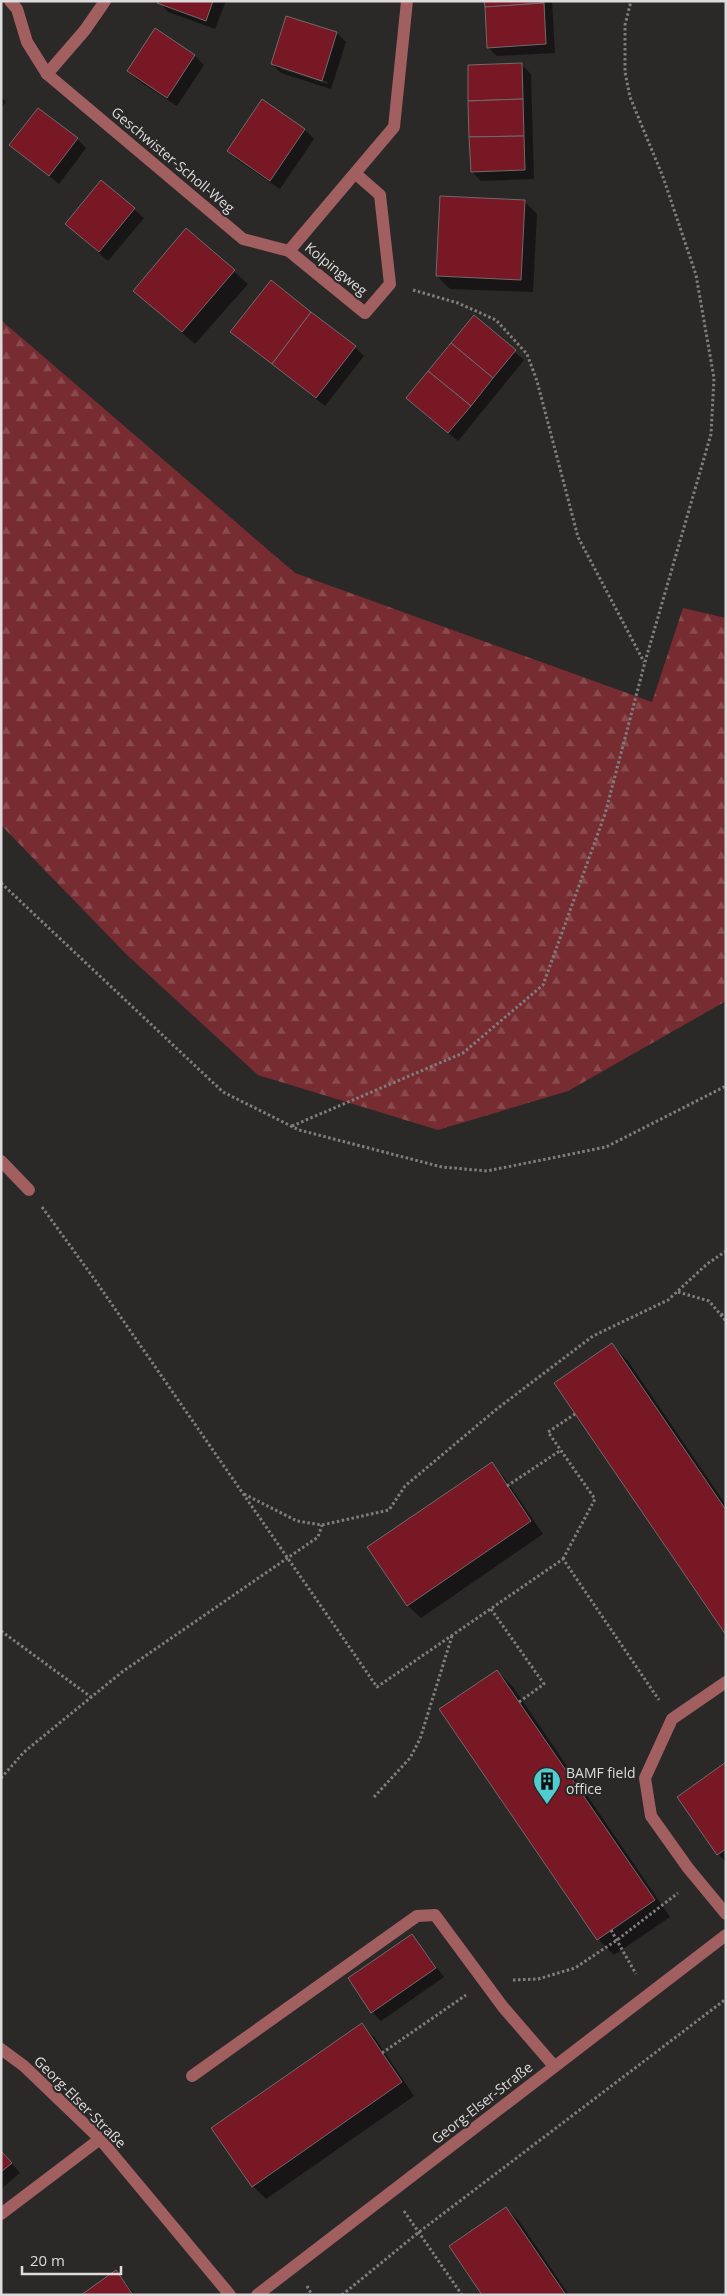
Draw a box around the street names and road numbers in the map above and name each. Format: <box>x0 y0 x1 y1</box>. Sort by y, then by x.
street label: Geschwister-Scholl-Weg <box>108 102 239 217</box>
street label: Kolpingweg <box>301 238 372 300</box>
street label: Georg-Elser-Straße <box>30 2051 131 2152</box>
street label: Georg-Elser-Straße <box>427 2057 536 2148</box>

